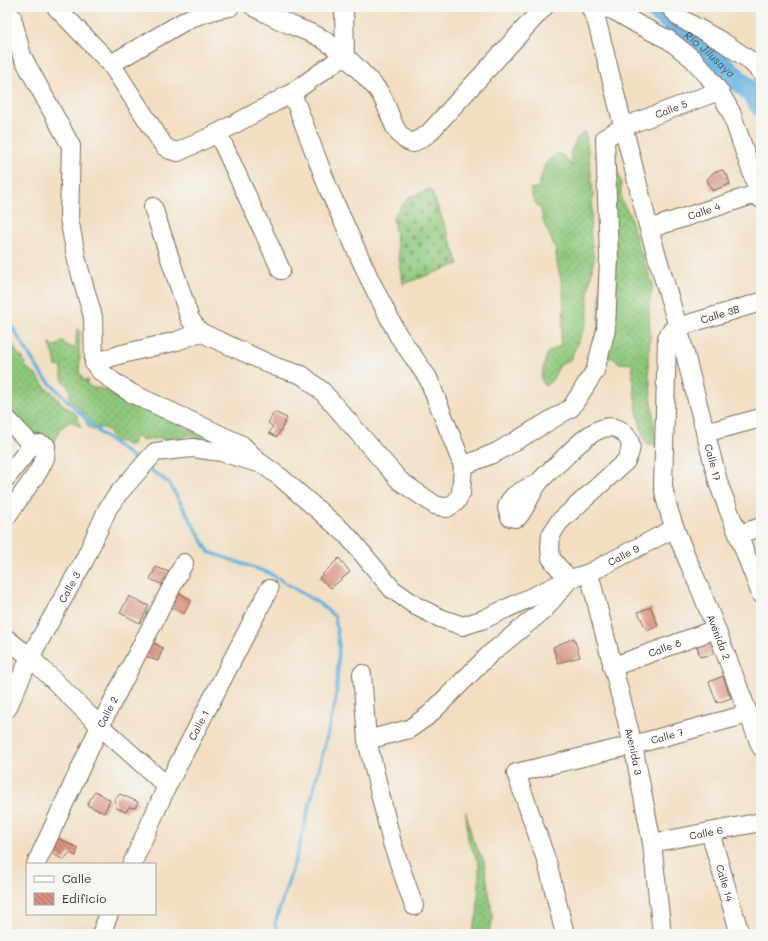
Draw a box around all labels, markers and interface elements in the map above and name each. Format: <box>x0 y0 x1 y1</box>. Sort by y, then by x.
water label: Río Jilusaya <box>681 27 739 81</box>
street label: Calle 5 <box>653 96 689 121</box>
street label: Calle 4 <box>686 199 722 223</box>
street label: Calle 3B <box>699 301 741 327</box>
street label: Calle 17 <box>702 442 725 483</box>
street label: Calle 9 <box>605 541 642 569</box>
street label: Calle 3 <box>55 569 84 605</box>
street label: Avenida 2 <box>704 612 734 661</box>
street label: Calle 8 <box>646 635 683 660</box>
street label: Calle 2 <box>93 694 121 730</box>
street label: Calle 1 <box>185 708 212 743</box>
street label: Calle 7 <box>649 725 685 747</box>
street label: Avenida 3 <box>622 726 646 776</box>
street label: Calle 6 <box>688 823 724 843</box>
legend <box>26 863 156 915</box>
street label: Calle 14 <box>713 863 737 903</box>
text: Calle <box>62 870 92 886</box>
text: Edificio <box>62 890 106 906</box>

